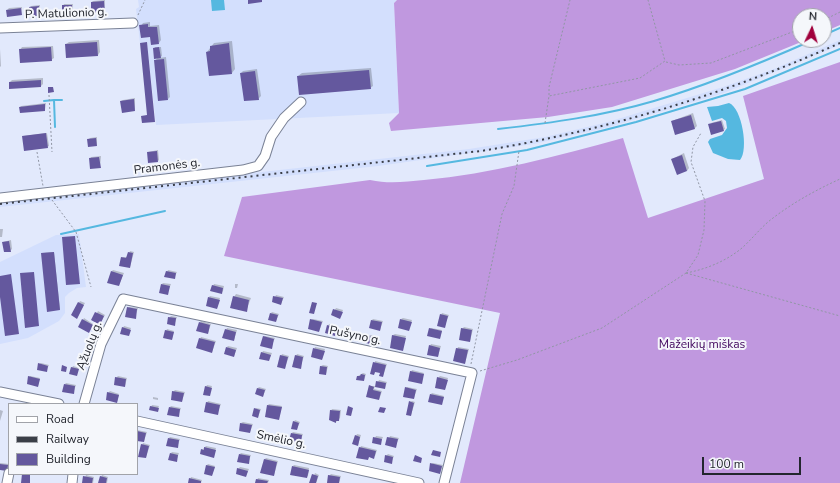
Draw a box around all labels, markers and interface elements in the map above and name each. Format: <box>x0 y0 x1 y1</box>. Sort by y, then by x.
street label: P. Matulionio g. <box>25 5 107 23</box>
north arrow <box>792 8 832 48</box>
text: N <box>808 9 817 24</box>
street label: Pramonės g. <box>133 156 201 178</box>
street label: Ąžuolų g. <box>74 320 106 372</box>
street label: Pušyno g. <box>328 324 382 348</box>
park label: Mažeikių miškas <box>659 338 745 352</box>
legend <box>8 403 138 475</box>
text: Road <box>46 411 74 427</box>
street label: Smėlio g. <box>255 428 307 452</box>
text: Railway <box>46 431 89 447</box>
scale bar <box>704 449 803 475</box>
text: Building <box>46 451 91 467</box>
text: 100 m <box>709 456 744 472</box>

